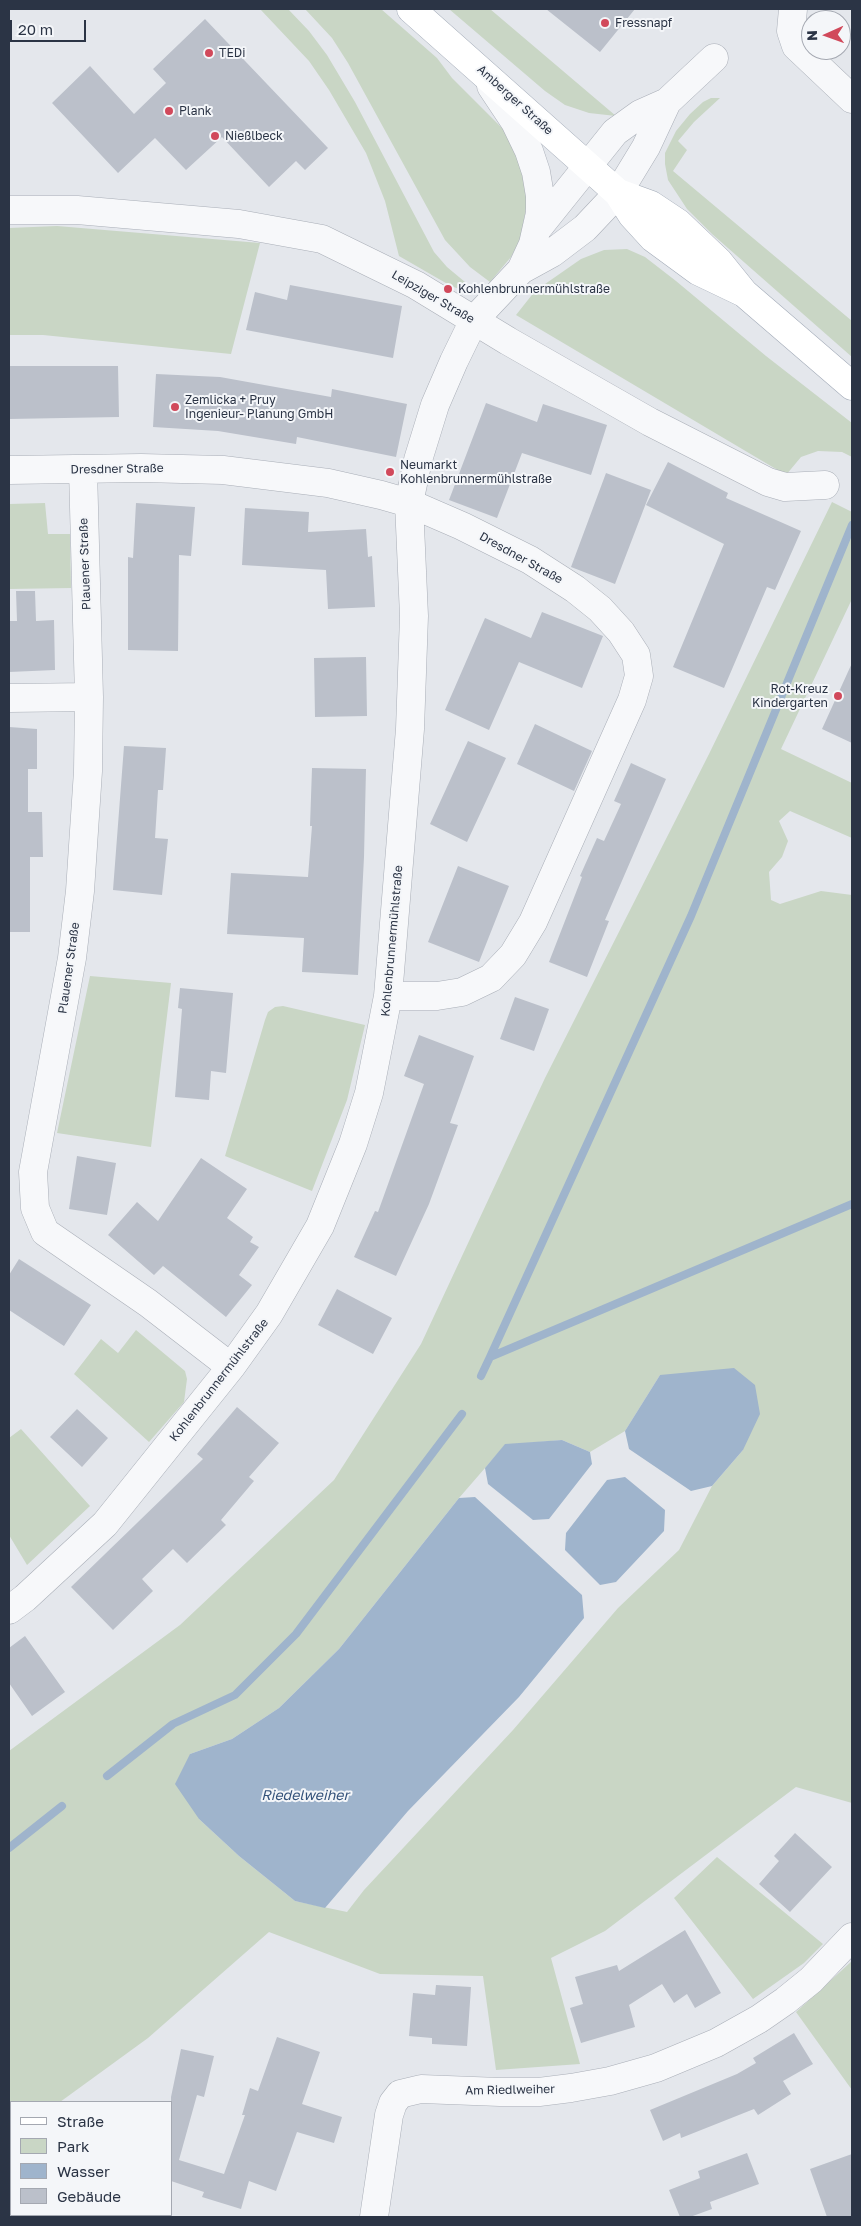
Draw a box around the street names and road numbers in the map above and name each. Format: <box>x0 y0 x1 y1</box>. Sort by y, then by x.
street label: Amberger Straße <box>474 62 556 138</box>
street label: Leipziger Straße <box>389 267 477 327</box>
street label: Dresdner Straße <box>70 461 164 477</box>
street label: Plauener Straße <box>76 518 94 610</box>
street label: Dresdner Straße <box>477 529 565 587</box>
street label: Kohlenbrunnermühlstraße <box>378 865 406 1017</box>
street label: Plauener Straße <box>55 921 83 1015</box>
street label: Kohlenbrunnermühlstraße <box>167 1316 271 1444</box>
street label: Am Riedlweiher <box>465 2082 555 2098</box>

